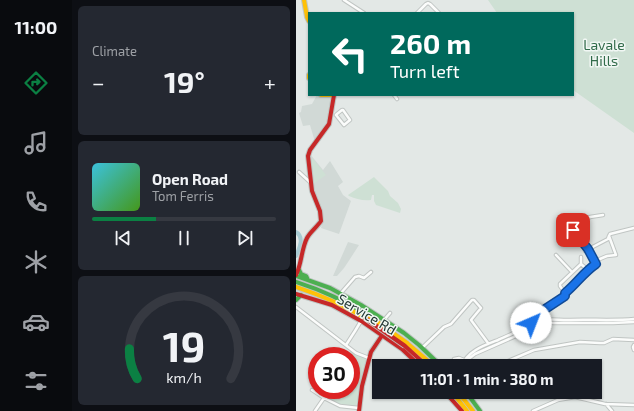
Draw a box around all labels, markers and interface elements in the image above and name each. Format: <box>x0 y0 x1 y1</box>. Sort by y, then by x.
text: 11:00 <box>15 16 57 38</box>
text: 260 m <box>390 26 471 60</box>
icon: left <box>324 28 376 80</box>
park label: Lavale Hills <box>583 36 625 69</box>
text: Climate <box>92 43 137 59</box>
text: Turn left <box>390 60 460 82</box>
text: 19° <box>164 63 205 99</box>
icon: directions <box>22 69 50 97</box>
text: − <box>92 69 105 95</box>
text: + <box>264 69 276 95</box>
icon: music <box>22 129 50 157</box>
text: Open Road <box>152 170 228 188</box>
icon: phone <box>22 188 50 216</box>
text: Tom Ferris <box>152 188 214 204</box>
pin <box>556 213 590 247</box>
icon: arrive <box>562 219 584 241</box>
icon: previous <box>112 227 134 249</box>
icon: pause <box>173 227 195 249</box>
icon: next <box>234 227 256 249</box>
icon: climate <box>22 248 50 276</box>
street label: Service Rd <box>334 290 400 338</box>
position arrow <box>510 302 552 344</box>
icon: car <box>22 308 50 336</box>
text: 19 <box>163 319 205 369</box>
speed limit sign: 30 <box>308 347 360 399</box>
icon: filters <box>22 367 50 395</box>
text: km/h <box>166 368 202 385</box>
text: 11:01 · 1 min · 380 m <box>420 370 554 388</box>

